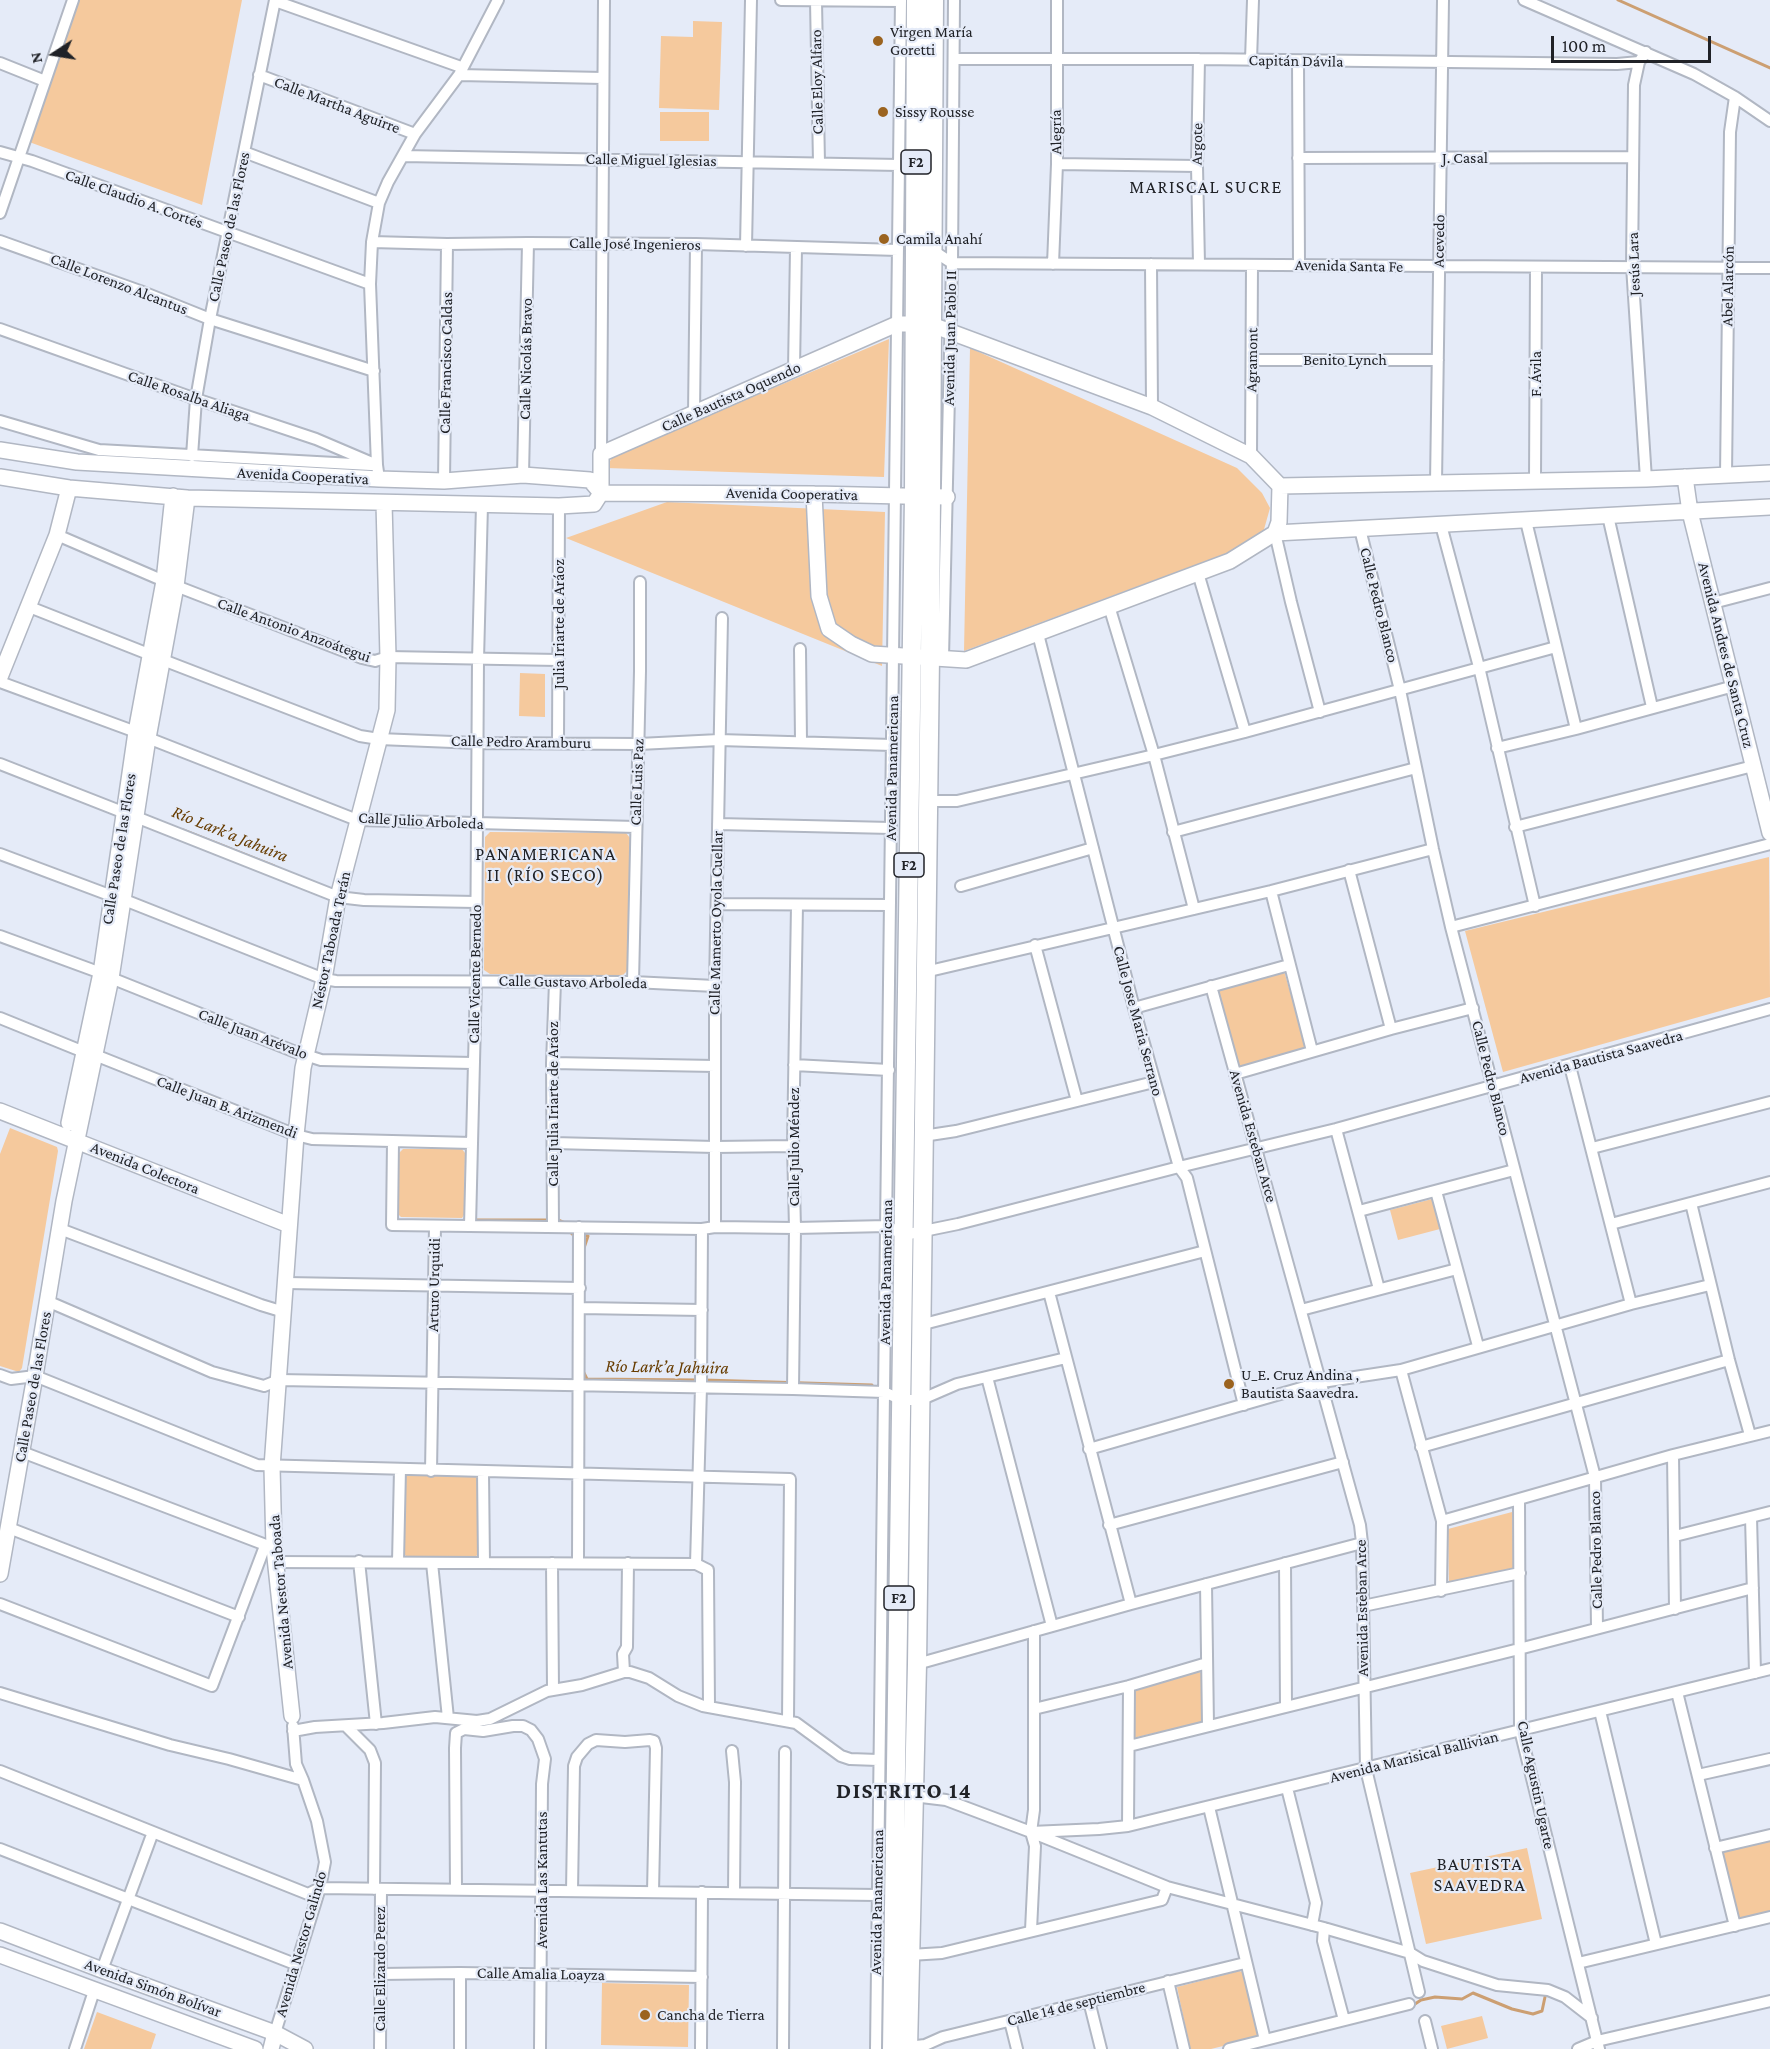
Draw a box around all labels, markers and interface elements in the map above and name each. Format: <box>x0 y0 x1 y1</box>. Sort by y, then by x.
place label: Virgen María Goretti <box>890 22 973 60</box>
north arrow <box>24 24 84 84</box>
scale bar <box>1554 24 1714 62</box>
street label: Calle Eloy Alfaro <box>806 29 828 135</box>
marker: Virgen María Goretti <box>871 34 885 48</box>
text: 100 m <box>1562 36 1606 56</box>
text: N <box>26 51 45 65</box>
street label: Capitán Dávila <box>1248 51 1344 71</box>
street label: Calle Martha Aguirre <box>271 72 403 138</box>
place label: Sissy Rousse <box>895 102 974 122</box>
marker: Sissy Rousse <box>876 105 890 119</box>
street label: Alegría <box>1046 109 1066 155</box>
street label: Argote <box>1187 123 1207 165</box>
street label: J. Casal <box>1442 148 1488 168</box>
street label: Calle Miguel Iglesias <box>585 149 717 171</box>
street label: Calle Paseo de las Flores <box>204 150 254 304</box>
road number: F2 <box>901 150 931 174</box>
street label: Calle Claudio A. Cortés <box>62 165 206 233</box>
district label: MARISCAL SUCRE <box>1129 176 1283 198</box>
street label: Acevedo <box>1429 214 1449 268</box>
place label: Camila Anahí <box>896 229 982 249</box>
marker: Camila Anahí <box>877 232 891 246</box>
street label: Jesús Lara <box>1623 232 1645 296</box>
street label: Calle José Ingenieros <box>569 233 701 255</box>
street label: Abel Alarcón <box>1718 246 1738 326</box>
street label: Calle Lorenzo Alcantus <box>47 249 191 319</box>
street label: Avenida Santa Fe <box>1295 255 1403 277</box>
street label: Avenida Juan Pablo II <box>939 270 961 406</box>
street label: Calle Francisco Caldas <box>435 292 457 434</box>
street label: Calle Nicolás Bravo <box>515 298 537 420</box>
street label: Agramont <box>1242 328 1262 392</box>
street label: Benito Lynch <box>1303 350 1387 370</box>
street label: F. Ávila <box>1526 351 1546 397</box>
street label: Calle Bautista Oquendo <box>658 358 804 436</box>
street label: Calle Rosalba Aliaga <box>125 366 253 426</box>
street label: Avenida Cooperativa <box>236 463 370 489</box>
street label: Avenida Cooperativa <box>726 483 858 505</box>
street label: Calle Pedro Blanco <box>1355 545 1403 665</box>
street label: Julia Iriarte de Aráoz <box>549 559 569 689</box>
street label: Avenida Andres de Santa Cruz <box>1694 560 1758 750</box>
street label: Calle Antonio Anzoátegui <box>215 593 373 667</box>
street label: Avenida Panamericana <box>881 695 903 841</box>
street label: Calle Pedro Aramburu <box>451 731 591 753</box>
street label: Calle Luis Paz <box>626 738 648 826</box>
street label: Calle Paseo de las Flores <box>98 772 140 926</box>
water label: Río Lark’a Jahuira <box>169 801 291 867</box>
street label: Calle Julio Arboleda <box>358 808 484 834</box>
street label: Calle Mamerto Oyola Cuellar <box>705 831 727 1015</box>
district label: PANAMERICANA II (RÍO SECO) <box>475 843 617 886</box>
road number: F2 <box>894 853 924 877</box>
street label: Néstor Taboada Terán <box>307 870 355 1010</box>
street label: Calle Vicente Bernedo <box>464 904 486 1044</box>
street label: Calle Jose Maria Serrano <box>1109 944 1167 1098</box>
street label: Calle Gustavo Arboleda <box>498 971 648 993</box>
street label: Calle Juan Arévalo <box>196 1004 310 1064</box>
street label: Calle Pedro Blanco <box>1467 1018 1515 1138</box>
street label: Calle Julia Iriarte de Aráoz <box>543 1021 563 1187</box>
street label: Avenida Bautista Saavedra <box>1517 1026 1685 1088</box>
street label: Avenida Esteban Arce <box>1225 1068 1281 1204</box>
street label: Calle Juan B. Arizmendi <box>154 1071 300 1143</box>
street label: Calle Julio Méndez <box>784 1088 804 1206</box>
street label: Avenida Colectora <box>88 1137 202 1199</box>
street label: Avenida Panamericana <box>875 1199 897 1345</box>
street label: Arturo Urquidi <box>424 1238 444 1332</box>
street label: Calle Paseo de las Flores <box>10 1310 56 1464</box>
water label: Río Lark’a Jahuira <box>605 1355 729 1379</box>
place label: U_E. Cruz Andina , Bautista Saavedra. <box>1241 1365 1359 1403</box>
marker: U_E. Cruz Andina , Bautista Saavedra. <box>1222 1377 1236 1391</box>
street label: Calle Pedro Blanco <box>1585 1491 1607 1609</box>
street label: Avenida Nestor Taboada <box>265 1514 297 1670</box>
street label: Avenida Esteban Arce <box>1351 1539 1373 1677</box>
road number: F2 <box>884 1586 914 1610</box>
street label: Calle Agustin Ugarte <box>1513 1719 1559 1851</box>
street label: Avenida Marisical Ballivian <box>1328 1727 1500 1787</box>
district label: DISTRITO 14 <box>836 1778 972 1804</box>
street label: Avenida Las Kantutas <box>532 1811 552 1949</box>
street label: Avenida Panamericana <box>866 1829 888 1975</box>
district label: BAUTISTA SAAVEDRA <box>1434 1853 1526 1896</box>
street label: Avenida Nestor Galindo <box>271 1869 331 2019</box>
street label: Calle Elizardo Perez <box>370 1906 390 2032</box>
street label: Avenida Simón Bolívar <box>82 1954 224 2022</box>
street label: Calle Amalia Loayza <box>477 1963 605 1985</box>
street label: Calle 14 de septiembre <box>1005 1978 1147 2030</box>
place label: Cancha de Tierra <box>657 2005 765 2025</box>
marker: Cancha de Tierra <box>638 2008 652 2022</box>

